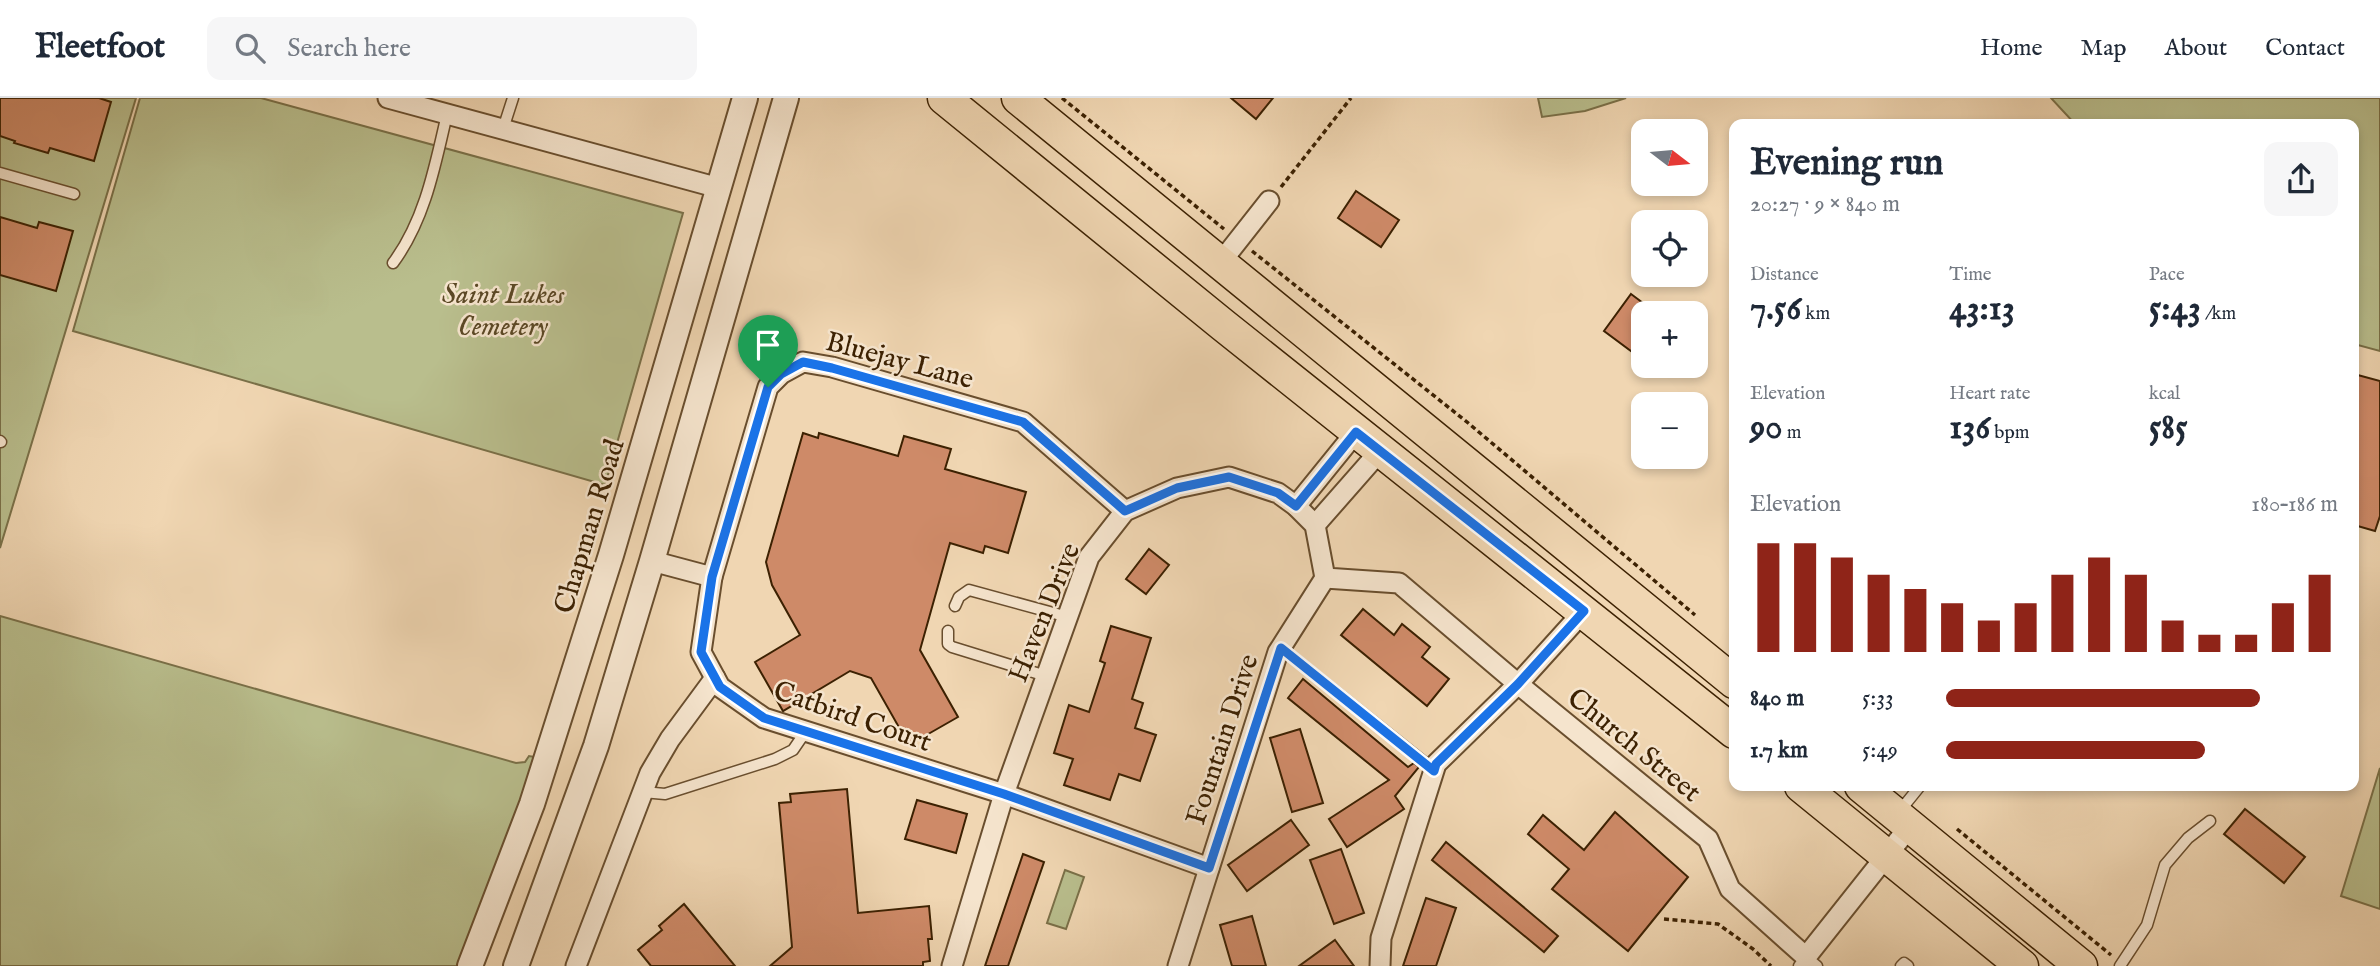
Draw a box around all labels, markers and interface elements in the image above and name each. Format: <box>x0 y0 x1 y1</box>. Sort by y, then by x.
search box <box>207 17 697 80</box>
text: Fleetfoot <box>35 27 165 69</box>
icon: search <box>231 29 269 67</box>
text: Search here <box>287 32 411 65</box>
text: Home <box>1980 33 2043 64</box>
text: Map <box>2081 33 2127 64</box>
text: About <box>2165 33 2227 64</box>
text: Contact <box>2265 33 2345 64</box>
north arrow <box>1631 119 1708 196</box>
map controls <box>1631 119 1708 469</box>
text: Evening run <box>1750 140 1944 188</box>
button: share <box>2264 142 2338 216</box>
text: 20:27 · 9 × 840 m <box>1750 190 1900 219</box>
button: locate <box>1631 210 1708 287</box>
text: Distance <box>1750 263 1819 287</box>
text: Time <box>1949 263 1992 287</box>
text: Pace <box>2149 263 2185 287</box>
park label: Saint Lukes Cemetery <box>442 278 565 345</box>
text: 7.56 <box>1750 287 1801 332</box>
text: 43:13 <box>1949 287 2015 332</box>
text: 5:43 <box>2149 287 2201 332</box>
button: + <box>1631 301 1708 378</box>
text: km <box>1801 302 1830 326</box>
text: /km <box>2201 302 2236 326</box>
pin <box>738 315 798 387</box>
street label: Bluejay Lane <box>822 325 977 398</box>
icon: arrive <box>749 326 787 364</box>
text: Elevation <box>1750 382 1825 406</box>
text: Heart rate <box>1949 382 2030 406</box>
text: kcal <box>2149 382 2180 406</box>
button: − <box>1631 392 1708 469</box>
text: 90 <box>1750 406 1782 451</box>
text: 136 <box>1949 406 1990 451</box>
text: 585 <box>2149 406 2188 451</box>
text: m <box>1782 421 1801 445</box>
text: bpm <box>1990 421 2029 445</box>
street label: Chapman Road <box>547 435 633 618</box>
text: Elevation <box>1750 490 1841 519</box>
text: 180–186 m <box>2251 490 2338 519</box>
street label: Haven Drive <box>1002 538 1089 688</box>
street label: Fountain Drive <box>1179 650 1267 829</box>
street label: Catbird Court <box>769 674 936 761</box>
street label: Church Street <box>1559 681 1708 811</box>
text: 840 m <box>1750 684 1804 713</box>
text: 5:33 <box>1862 684 1894 713</box>
text: 1.7 km <box>1750 736 1808 765</box>
text: 5:49 <box>1862 736 1898 765</box>

